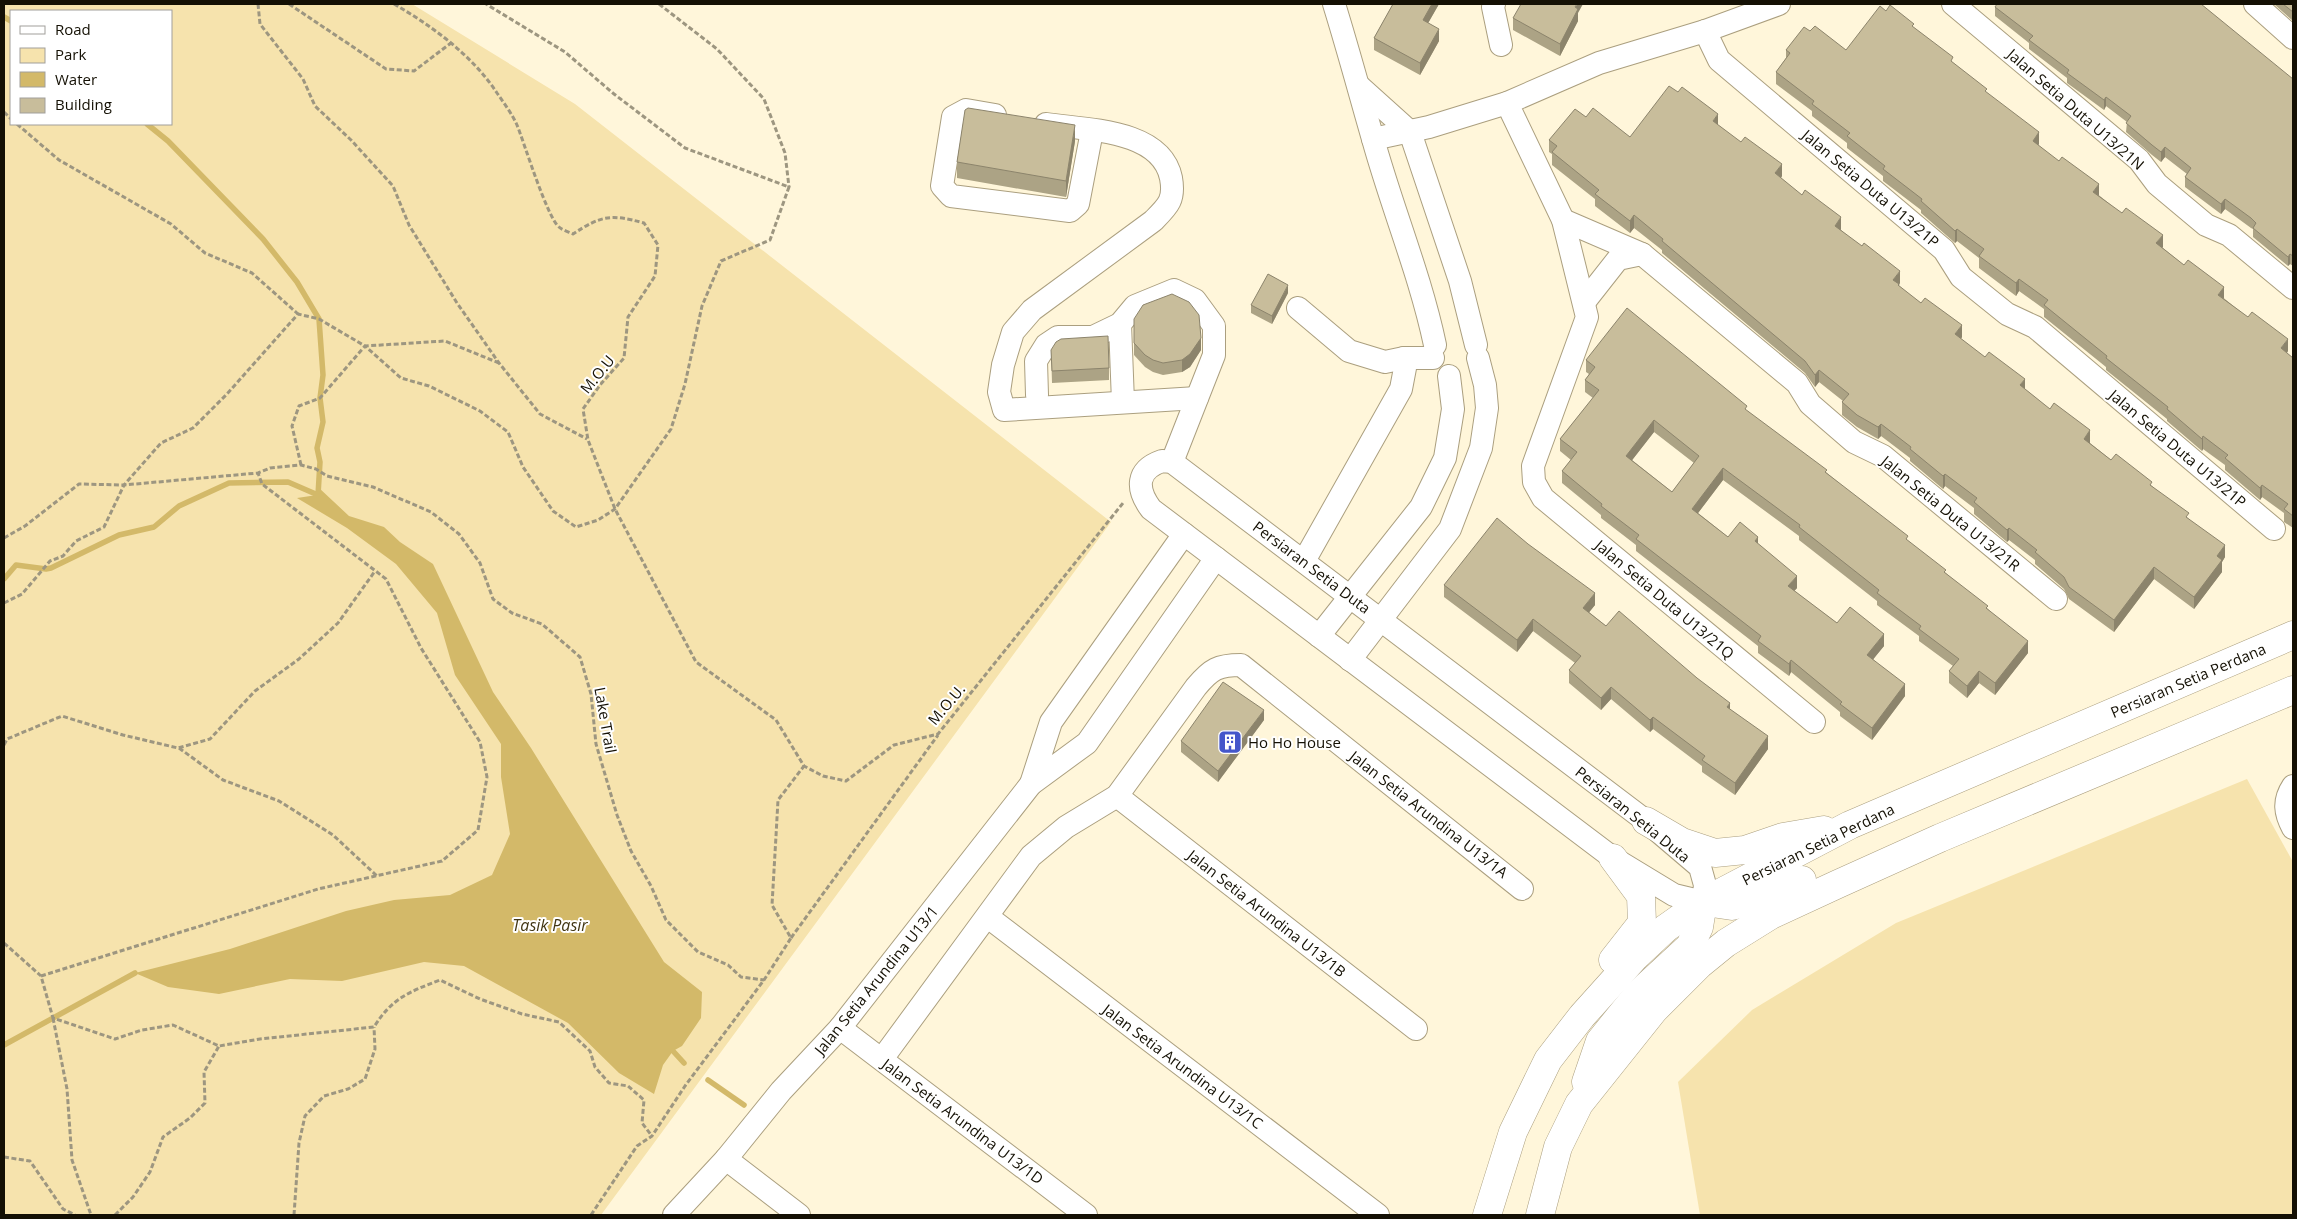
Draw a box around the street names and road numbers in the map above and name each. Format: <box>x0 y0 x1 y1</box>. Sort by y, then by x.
street label: Jalan Setia Duta U13/21N <box>2002 43 2149 174</box>
street label: Jalan Setia Duta U13/21P <box>1797 123 1944 251</box>
street label: M.O.U <box>575 351 619 397</box>
street label: Jalan Setia Duta U13/21P <box>2104 383 2251 511</box>
street label: Jalan Setia Duta U13/21R <box>1876 449 2025 576</box>
street label: Persiaran Setia Duta <box>1249 516 1375 618</box>
street label: Jalan Setia Duta U13/21Q <box>1590 534 1739 663</box>
street label: Persiaran Setia Perdana <box>2107 638 2269 722</box>
street label: M.O.U. <box>923 679 969 729</box>
street label: Lake Trail <box>590 685 622 755</box>
street label: Jalan Setia Arundina U13/1A <box>1344 745 1513 882</box>
street label: Persiaran Setia Duta <box>1571 761 1695 867</box>
street label: Persiaran Setia Perdana <box>1739 798 1897 890</box>
street label: Jalan Setia Arundina U13/1B <box>1182 844 1350 981</box>
street label: Jalan Setia Arundina U13/1 <box>808 901 942 1060</box>
street label: Jalan Setia Arundina U13/1C <box>1097 998 1267 1133</box>
street label: Jalan Setia Arundina U13/1D <box>877 1053 1048 1188</box>

